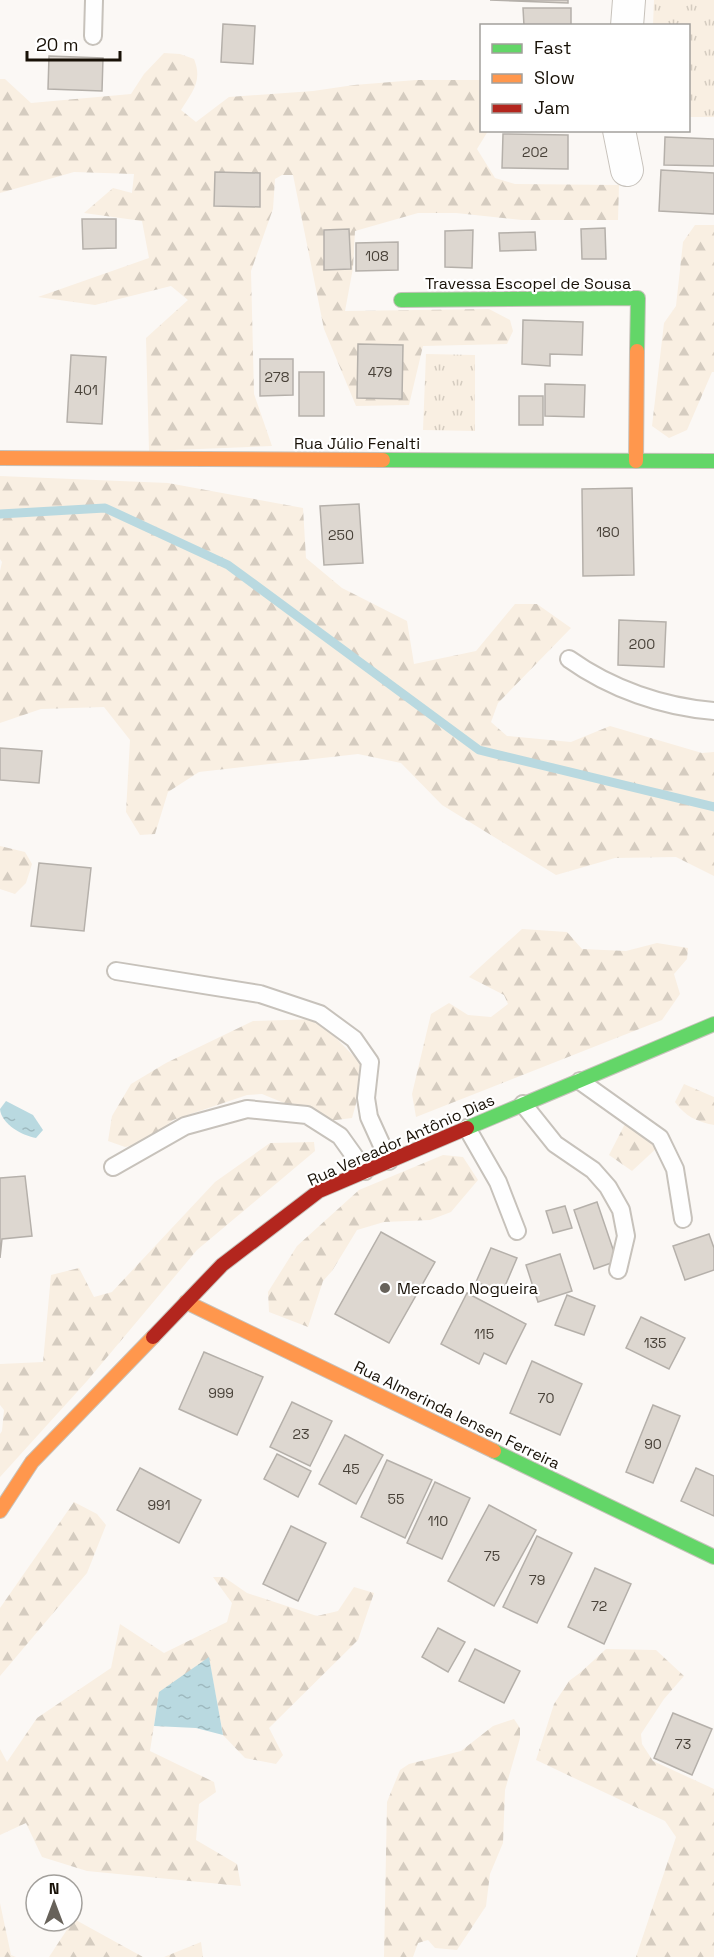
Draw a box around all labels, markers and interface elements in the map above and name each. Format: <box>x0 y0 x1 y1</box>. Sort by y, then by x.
scale bar <box>27 24 120 62</box>
legend <box>480 24 690 132</box>
text: 20 m <box>36 33 79 56</box>
text: Fast <box>534 36 571 59</box>
text: Slow <box>534 66 575 89</box>
text: Jam <box>534 96 570 119</box>
house number: 202 <box>522 143 548 161</box>
house number: 108 <box>365 247 389 265</box>
street label: Travessa Escopel de Sousa <box>425 273 631 294</box>
house number: 479 <box>368 363 392 381</box>
house number: 278 <box>265 368 290 386</box>
house number: 401 <box>74 381 98 399</box>
street label: Rua Júlio Fenalti <box>294 433 420 454</box>
house number: 180 <box>596 523 620 541</box>
house number: 250 <box>328 526 354 544</box>
house number: 200 <box>629 635 655 653</box>
street label: Rua Vereador Antônio Dias <box>304 1089 498 1191</box>
place label: Mercado Nogueira <box>397 1278 538 1299</box>
marker: Mercado Nogueira <box>378 1281 392 1295</box>
house number: 115 <box>474 1325 494 1343</box>
house number: 135 <box>644 1334 666 1352</box>
street label: Rua Almerinda Iensen Ferreira <box>350 1356 564 1474</box>
house number: 999 <box>208 1384 234 1402</box>
house number: 70 <box>538 1389 554 1407</box>
house number: 23 <box>293 1425 309 1443</box>
house number: 90 <box>644 1435 662 1453</box>
house number: 45 <box>342 1460 360 1478</box>
house number: 55 <box>388 1490 404 1508</box>
house number: 991 <box>148 1496 171 1514</box>
house number: 110 <box>428 1512 448 1530</box>
house number: 75 <box>484 1547 500 1565</box>
house number: 79 <box>529 1571 545 1589</box>
house number: 72 <box>591 1597 607 1615</box>
house number: 73 <box>675 1735 691 1753</box>
north arrow <box>24 1873 84 1933</box>
text: N <box>49 1878 59 1899</box>

